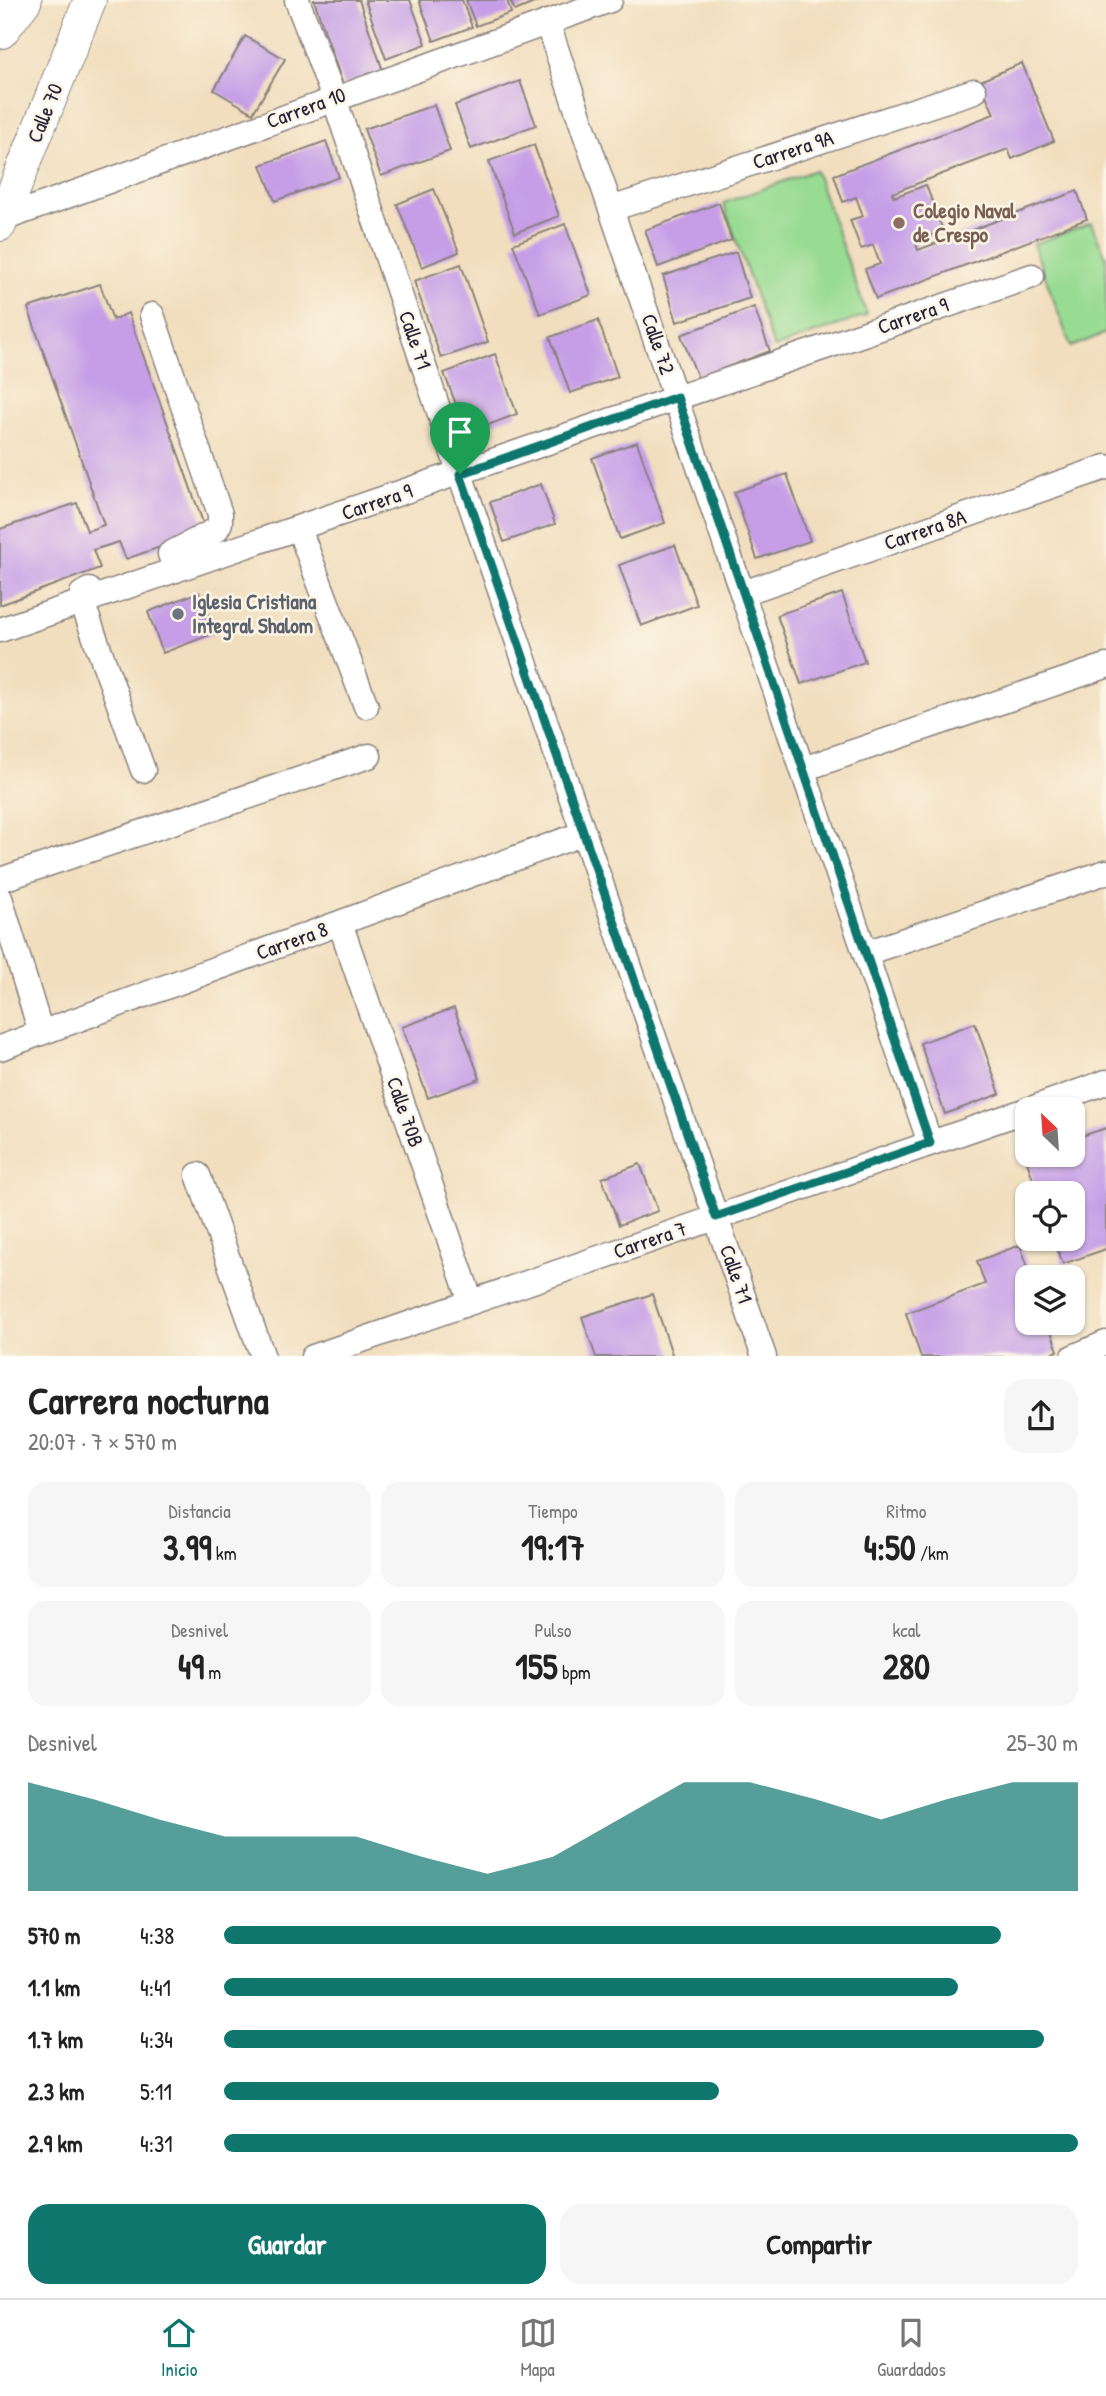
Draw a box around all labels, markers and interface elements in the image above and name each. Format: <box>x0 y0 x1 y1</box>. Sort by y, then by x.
street label: Calle 70 <box>20 79 70 147</box>
street label: Carrera 10 <box>262 80 350 135</box>
street label: Carrera 9A <box>749 123 837 176</box>
place label: Colegio Naval de Crespo <box>913 196 1016 250</box>
marker: Colegio Naval de Crespo <box>891 215 907 231</box>
street label: Carrera 9 <box>874 290 952 341</box>
street label: Calle 71 <box>392 307 439 373</box>
street label: Calle 72 <box>635 310 682 378</box>
pin <box>430 402 490 474</box>
icon: arrive <box>441 413 479 451</box>
street label: Carrera 9 <box>338 476 416 527</box>
street label: Carrera 8A <box>880 502 970 557</box>
place label: Iglesia Cristiana Integral Shalom <box>192 587 317 641</box>
marker: Iglesia Cristiana Integral Shalom <box>170 606 186 622</box>
street label: Carrera 8 <box>252 914 332 967</box>
street label: Calle 70B <box>380 1073 431 1151</box>
north arrow <box>1015 1097 1085 1167</box>
map controls <box>1015 1097 1085 1335</box>
button: locate <box>1015 1181 1085 1251</box>
street label: Carrera 7 <box>609 1213 690 1266</box>
street label: Calle 71 <box>713 1241 760 1307</box>
button: layers <box>1015 1265 1085 1335</box>
text: Carrera nocturna <box>28 1374 269 1426</box>
button: share <box>1004 1379 1078 1453</box>
text: 20:07 · 7 × 570 m <box>28 1426 177 1457</box>
text: Distancia <box>169 1498 231 1524</box>
text: Tiempo <box>528 1498 578 1524</box>
text: Ritmo <box>886 1498 926 1524</box>
text: 3.99 <box>163 1524 212 1571</box>
text: 19:17 <box>521 1524 585 1571</box>
text: 4:50 <box>864 1524 916 1571</box>
text: km <box>212 1540 237 1566</box>
text: /km <box>916 1540 949 1566</box>
text: Desnivel <box>171 1617 228 1643</box>
text: Pulso <box>535 1617 571 1643</box>
text: kcal <box>892 1617 920 1643</box>
text: 49 <box>178 1643 204 1690</box>
text: 155 <box>515 1643 558 1690</box>
text: 280 <box>883 1643 930 1690</box>
text: m <box>204 1659 221 1685</box>
text: bpm <box>558 1659 591 1685</box>
text: Desnivel <box>28 1727 97 1758</box>
text: 25–30 m <box>1006 1727 1078 1758</box>
text: 570 m <box>28 1920 80 1951</box>
text: 4:38 <box>140 1920 174 1951</box>
text: 1.1 km <box>28 1972 80 2003</box>
text: 4:41 <box>140 1972 171 2003</box>
text: 1.7 km <box>28 2024 83 2055</box>
text: 4:34 <box>140 2024 173 2055</box>
text: 2.3 km <box>28 2076 84 2107</box>
text: 5:11 <box>140 2076 172 2107</box>
text: 2.9 km <box>28 2128 83 2159</box>
text: 4:31 <box>140 2128 173 2159</box>
button: Guardar <box>28 2204 546 2284</box>
button: Compartir <box>560 2204 1078 2284</box>
tab: Inicio <box>160 2314 198 2382</box>
tab: Mapa <box>519 2314 557 2382</box>
tab: Guardados <box>877 2314 946 2382</box>

